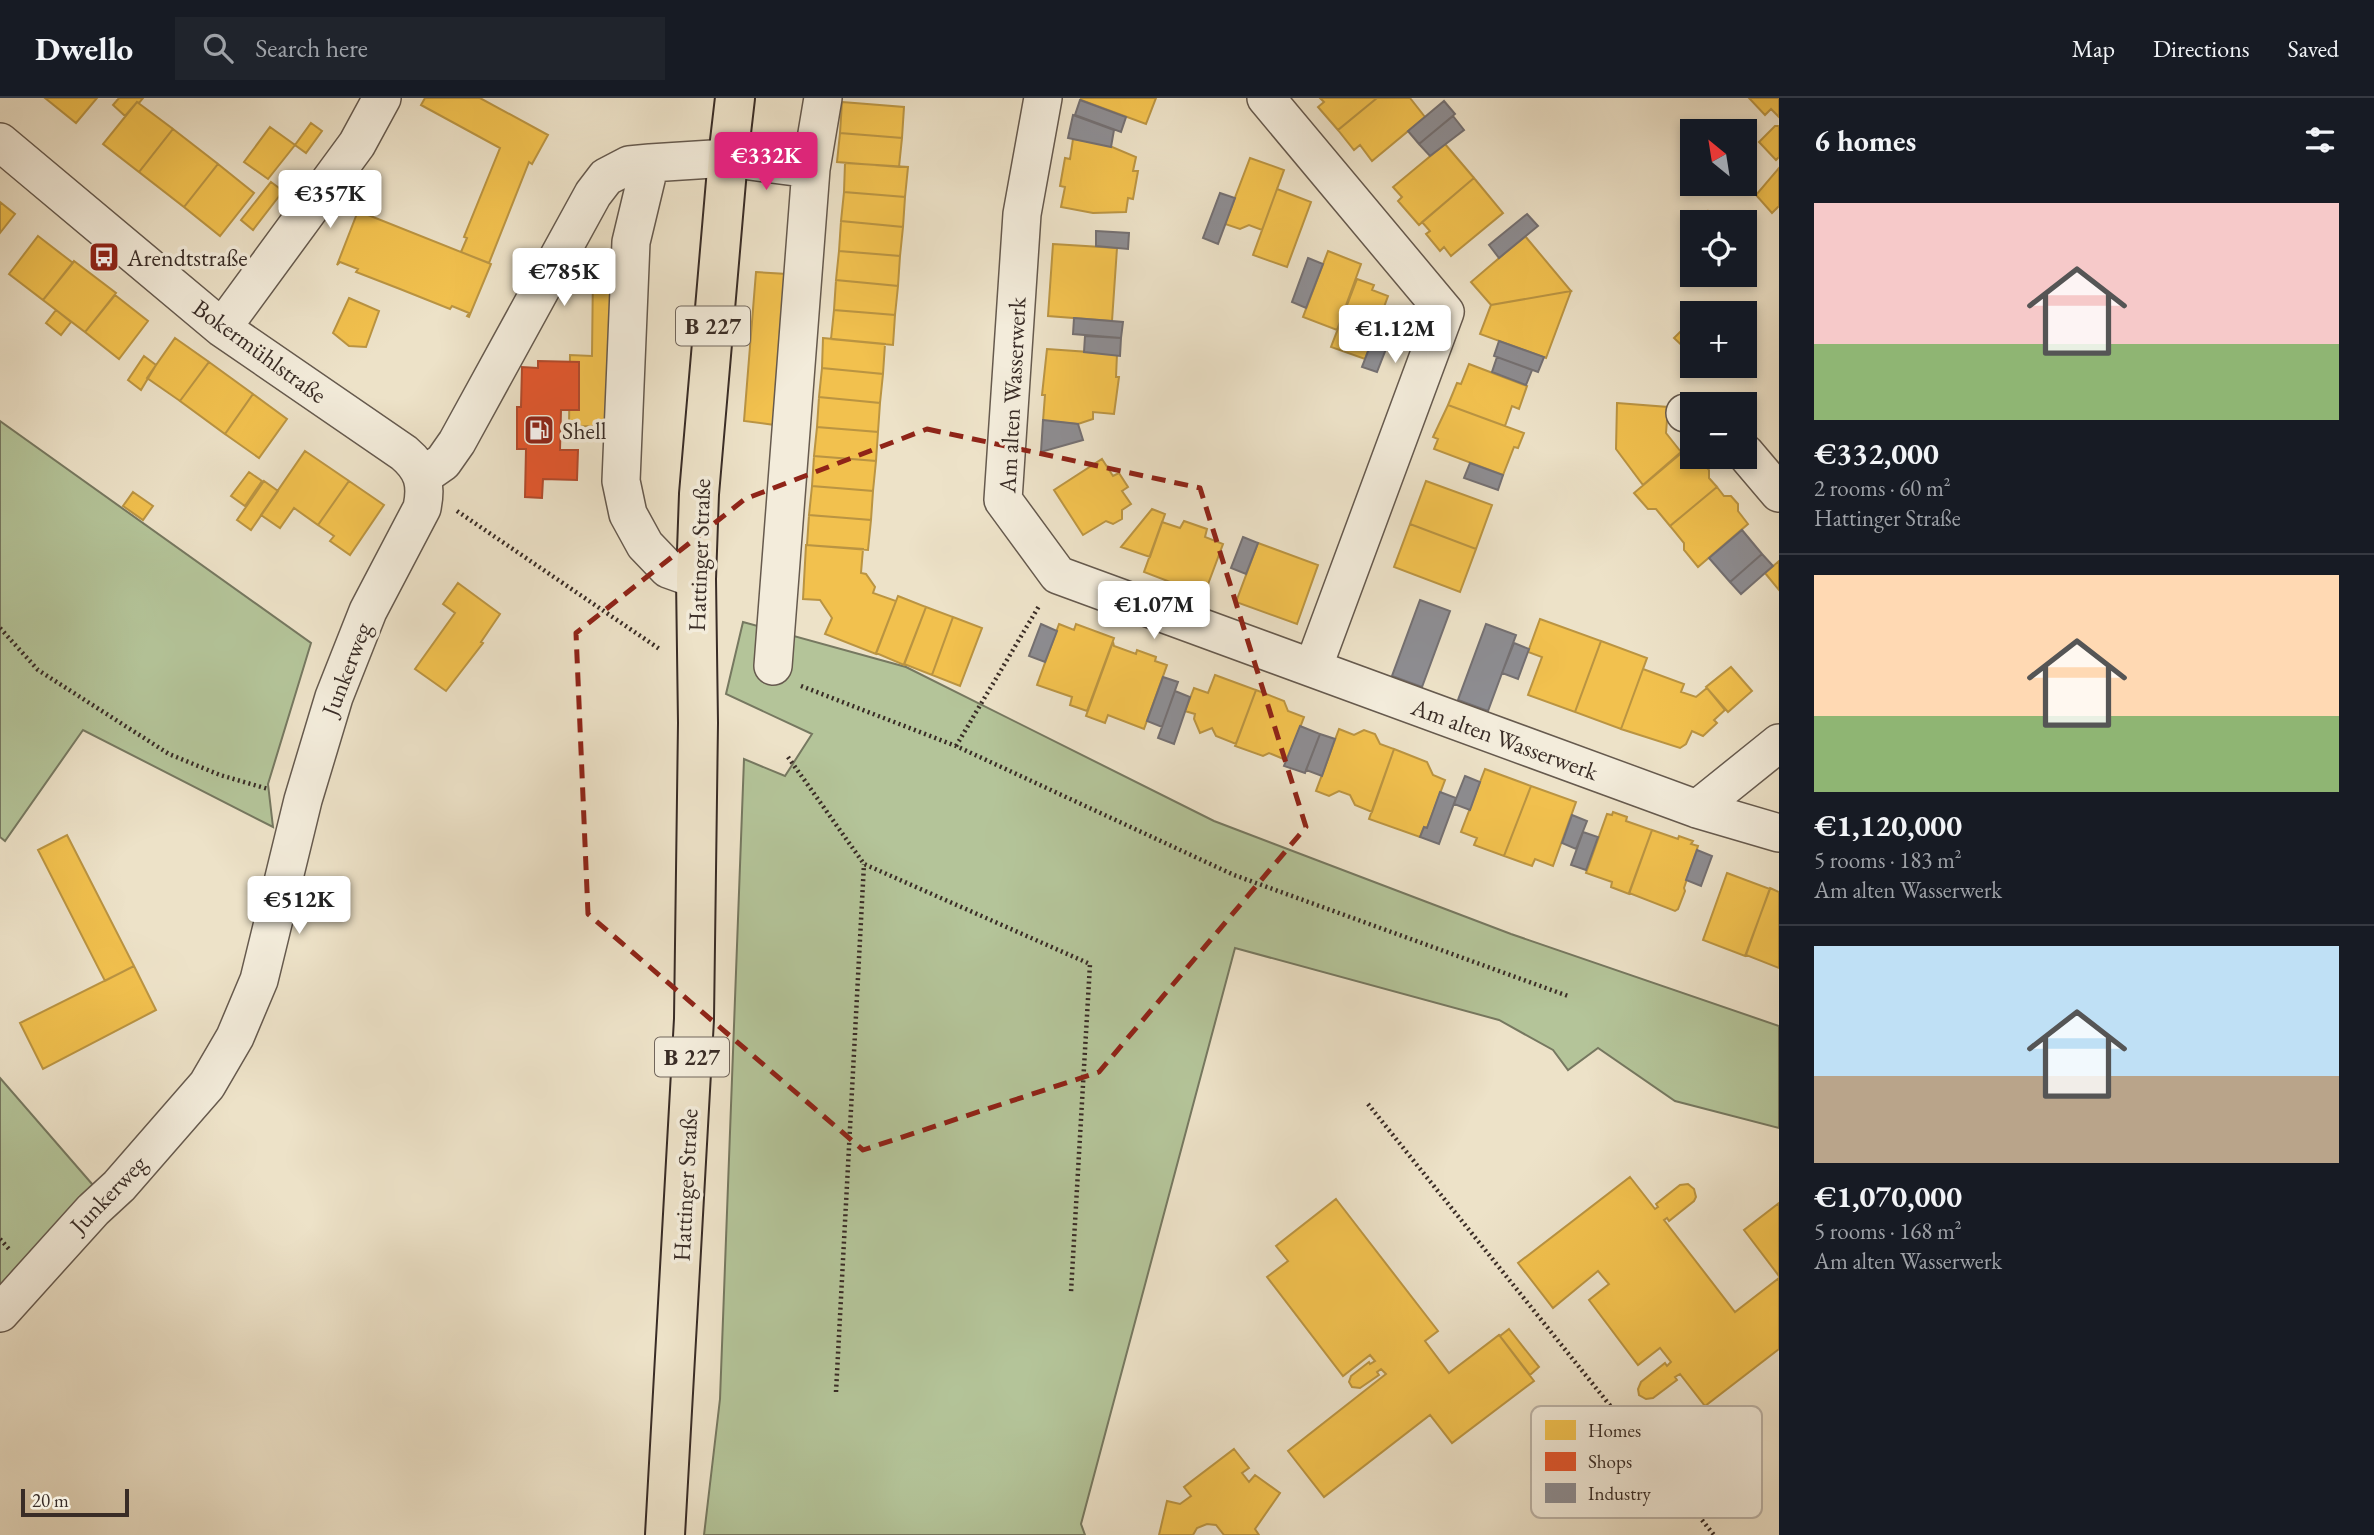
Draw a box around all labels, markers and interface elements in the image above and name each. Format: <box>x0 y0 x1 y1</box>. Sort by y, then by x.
search box <box>175 17 665 80</box>
text: Dwello <box>35 27 133 70</box>
icon: search <box>199 29 237 67</box>
text: Search here <box>255 31 368 65</box>
text: Map <box>2072 33 2115 64</box>
text: Directions <box>2153 33 2250 64</box>
text: Saved <box>2288 33 2339 64</box>
north arrow <box>1680 119 1757 196</box>
map controls <box>1680 119 1757 469</box>
text: 6 homes <box>1814 121 1916 160</box>
icon: filters <box>2301 121 2339 159</box>
pin: €332K <box>717 132 815 192</box>
text: €332K <box>730 140 802 170</box>
pin: €357K <box>281 170 379 230</box>
text: €357K <box>294 178 366 208</box>
button: locate <box>1680 210 1757 287</box>
bus stop icon: Arendtstraße <box>87 240 121 274</box>
place label: Arendtstraße <box>126 242 248 273</box>
pin: €785K <box>515 248 613 308</box>
icon: home <box>2014 248 2140 374</box>
text: €785K <box>528 256 600 286</box>
street label: Bokermühlstraße <box>187 292 333 410</box>
street label: Am alten Wasserwerk <box>991 295 1033 495</box>
button: + <box>1680 301 1757 378</box>
road number: B 227 <box>676 306 750 345</box>
pin: €1.12M <box>1338 306 1452 365</box>
text: €1.12M <box>1355 313 1435 343</box>
button: − <box>1680 392 1757 469</box>
fuel station icon: Shell <box>522 413 556 447</box>
place label: Shell <box>562 415 607 446</box>
text: €332,000 <box>1814 434 1939 473</box>
text: 2 rooms · 60 m² <box>1814 473 1951 503</box>
street label: Hattinger Straße <box>681 478 717 632</box>
text: Hattinger Straße <box>1814 503 1961 533</box>
pin: €1.07M <box>1097 582 1211 641</box>
text: €1.07M <box>1114 589 1194 619</box>
street label: Junkerweg <box>313 617 378 722</box>
icon: home <box>2014 620 2140 746</box>
street label: Am alten Wasserwerk <box>1407 691 1603 787</box>
text: €1,120,000 <box>1814 806 1962 845</box>
text: 5 rooms · 183 m² <box>1814 845 1962 875</box>
text: Am alten Wasserwerk <box>1814 875 2002 905</box>
pin: €512K <box>250 876 348 936</box>
text: €512K <box>263 884 335 914</box>
icon: home <box>2014 991 2140 1117</box>
road number: B 227 <box>655 1038 729 1076</box>
street label: Hattinger Straße <box>666 1108 704 1262</box>
street label: Junkerweg <box>62 1148 153 1241</box>
text: €1,070,000 <box>1814 1177 1962 1216</box>
text: 5 rooms · 168 m² <box>1814 1216 1962 1246</box>
text: Am alten Wasserwerk <box>1814 1246 2002 1276</box>
legend <box>1531 1406 1762 1518</box>
text: Homes <box>1588 1418 1641 1443</box>
text: Shops <box>1588 1449 1632 1474</box>
text: Industry <box>1588 1481 1652 1506</box>
scale bar <box>21 1486 130 1518</box>
text: 20 m <box>32 1488 69 1513</box>

